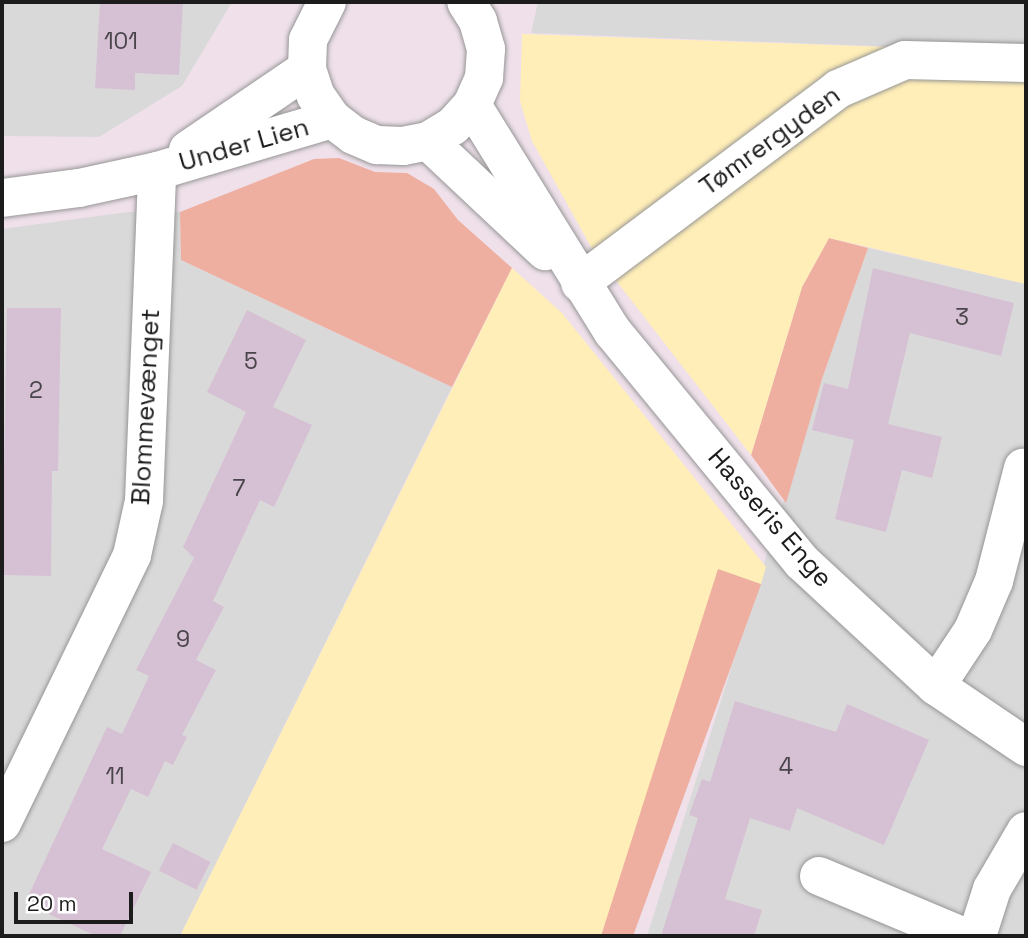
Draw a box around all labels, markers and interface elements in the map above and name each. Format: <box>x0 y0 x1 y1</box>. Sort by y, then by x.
house number: 101 <box>104 27 138 55</box>
street label: Tømrergyden <box>694 80 846 202</box>
street label: Under Lien <box>175 112 313 178</box>
house number: 3 <box>955 303 969 331</box>
street label: Blommevænget <box>125 308 167 506</box>
house number: 5 <box>244 347 258 375</box>
house number: 2 <box>29 376 43 404</box>
street label: Hasseris Enge <box>701 442 839 594</box>
house number: 7 <box>233 474 245 502</box>
house number: 9 <box>176 625 190 653</box>
house number: 4 <box>779 752 793 780</box>
house number: 11 <box>105 762 125 790</box>
scale bar <box>18 878 136 922</box>
text: 20 m <box>27 890 77 917</box>

